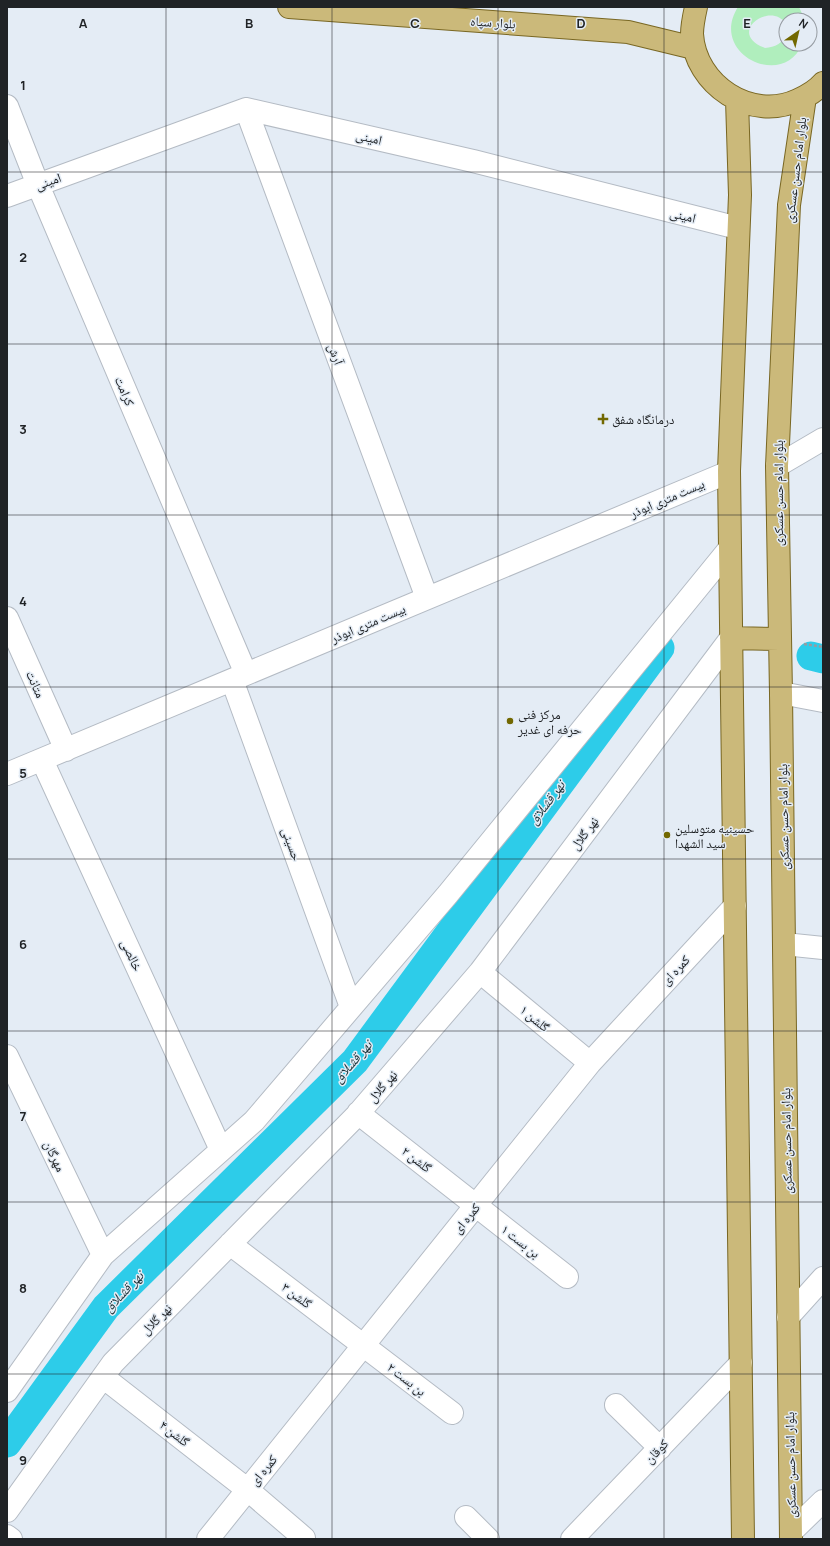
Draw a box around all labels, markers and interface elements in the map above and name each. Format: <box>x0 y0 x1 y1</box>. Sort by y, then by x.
street label: بلوار سپاه <box>470 11 516 33</box>
north arrow <box>778 12 818 52</box>
text: A <box>79 14 88 32</box>
text: B <box>245 14 253 32</box>
text: C <box>410 14 420 32</box>
text: D <box>576 14 586 32</box>
text: E <box>743 14 751 32</box>
text: N <box>796 15 811 32</box>
text: 1 <box>20 76 26 94</box>
street label: بلوار امام حسن عسکری <box>780 116 810 224</box>
street label: امینی <box>354 125 384 149</box>
street label: امینی <box>33 168 63 194</box>
street label: امینی <box>668 203 698 227</box>
text: 2 <box>19 248 27 266</box>
street label: آرش <box>324 341 348 368</box>
street label: کرامت <box>111 374 139 409</box>
place label: درمانگاه شفق <box>612 410 674 428</box>
marker: درمانگاه شفق <box>597 413 609 425</box>
text: 3 <box>19 420 27 438</box>
street label: بلوار امام حسن عسکری <box>769 440 787 546</box>
street label: بیست متری ابوذر <box>626 474 707 522</box>
text: 4 <box>19 592 27 610</box>
street label: بیست متری ابوذر <box>327 599 408 647</box>
street label: متانت <box>22 668 50 701</box>
place label: مرکز فنی حرفه ای غدیر <box>517 705 582 738</box>
marker: مرکز فنی حرفه ای غدیر <box>505 716 515 726</box>
text: 5 <box>19 764 27 782</box>
street label: بلوار امام حسن عسکری <box>773 764 793 870</box>
water label: نهر قشلاق <box>523 775 570 828</box>
street label: نهر گلال <box>566 813 602 853</box>
place label: حسینیه متوسلین سید الشهدا <box>675 819 754 852</box>
street label: حسینی <box>278 825 306 863</box>
marker: حسینیه متوسلین سید الشهدا <box>662 830 672 840</box>
text: 6 <box>19 935 27 953</box>
street label: خالصی <box>117 936 147 974</box>
street label: کمره ای <box>656 951 694 989</box>
street label: گلشن ۱ <box>516 1000 554 1036</box>
water label: نهر قشلاق <box>328 1034 377 1086</box>
street label: نهر گلال <box>363 1066 401 1106</box>
street label: بلوار امام حسن عسکری <box>776 1088 796 1194</box>
text: 7 <box>20 1107 27 1125</box>
street label: مهرگان <box>40 1137 70 1175</box>
street label: گلشن ۲ <box>398 1142 436 1177</box>
street label: کمره ای <box>448 1198 484 1237</box>
street label: بن بست ۱ <box>498 1220 544 1262</box>
water label: نهر قشلاق <box>99 1265 149 1316</box>
street label: گلشن ۳ <box>278 1278 316 1313</box>
text: 8 <box>19 1279 27 1297</box>
street label: نهر گلال <box>136 1299 176 1339</box>
street label: بن بست ۲ <box>384 1358 430 1400</box>
street label: بلوار امام حسن عسکری <box>780 1412 800 1518</box>
street label: گلشن ۴ <box>156 1416 194 1451</box>
street label: کوقان <box>640 1434 673 1467</box>
street label: کمره ای <box>245 1450 281 1489</box>
text: 9 <box>19 1451 27 1469</box>

